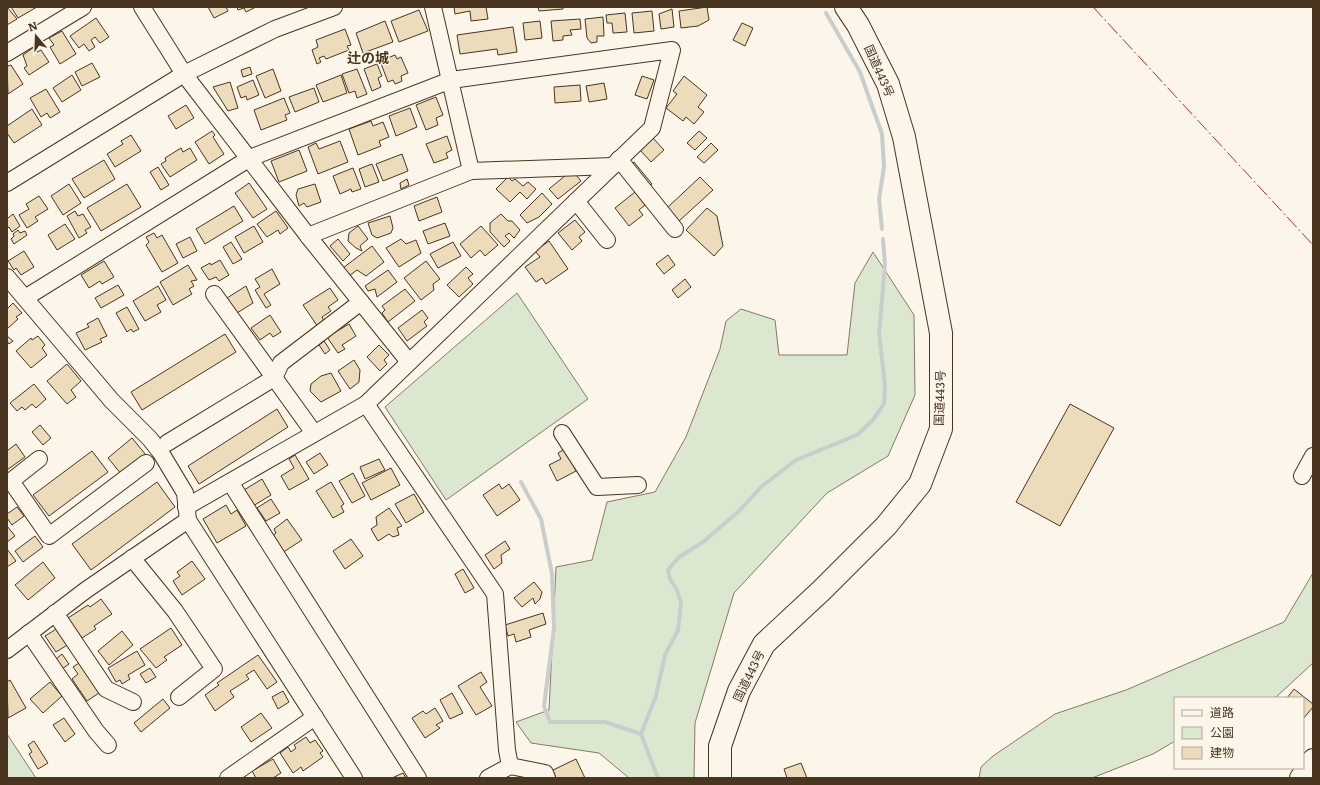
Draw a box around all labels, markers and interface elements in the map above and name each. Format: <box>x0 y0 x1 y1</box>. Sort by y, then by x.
north arrow <box>16 16 56 56</box>
text: N <box>25 17 39 35</box>
street label: 国道443号 <box>860 41 899 100</box>
district label: 辻の城 <box>347 47 389 67</box>
street label: 国道443号 <box>929 370 949 426</box>
street label: 国道443号 <box>728 647 768 705</box>
legend <box>1174 697 1304 769</box>
text: 道路 <box>1210 703 1234 721</box>
text: 公園 <box>1210 723 1234 741</box>
text: 建物 <box>1210 743 1234 761</box>

